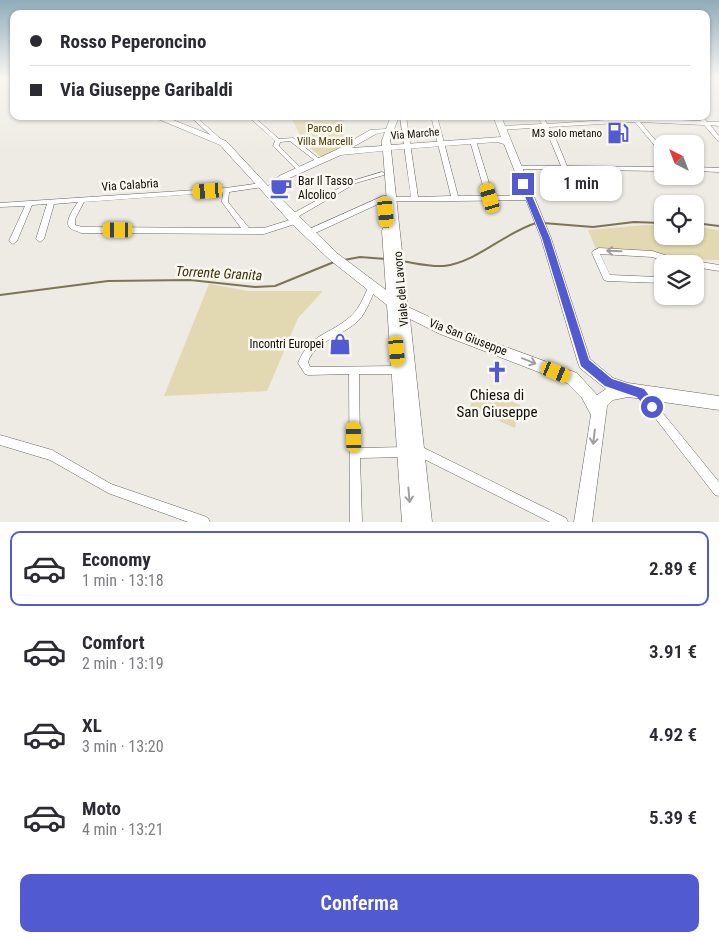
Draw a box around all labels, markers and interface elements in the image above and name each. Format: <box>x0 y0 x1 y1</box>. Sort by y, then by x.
text: Rosso Peperoncino <box>60 30 206 53</box>
text: Via Giuseppe Garibaldi <box>60 78 233 101</box>
fuel station icon: M3 solo metano <box>605 120 631 146</box>
park label: Parco di Villa Marcelli <box>297 122 353 148</box>
street label: Via Marche <box>390 125 440 143</box>
place label: M3 solo metano <box>532 127 602 140</box>
north arrow <box>654 135 704 185</box>
map controls <box>654 135 704 305</box>
callout: 1 min <box>540 166 623 202</box>
route end <box>512 173 534 195</box>
place label: Bar Il Tasso Alcolico <box>298 174 353 202</box>
text: 1 min <box>563 174 599 193</box>
cafe icon: Bar Il Tasso Alcolico <box>268 175 294 201</box>
street label: Via Calabria <box>101 176 159 194</box>
car <box>478 181 501 215</box>
car <box>192 182 223 200</box>
button: locate <box>654 195 704 245</box>
car <box>377 196 394 228</box>
car <box>103 223 133 238</box>
one-way arrow <box>607 247 623 256</box>
street label: Viale del Lavoro <box>391 251 411 327</box>
button: layers <box>654 255 704 305</box>
water label: Torrente Granita <box>175 263 263 283</box>
street label: Via San Giuseppe <box>427 316 509 358</box>
shop icon: Incontri Europei <box>327 331 353 357</box>
car <box>388 335 405 367</box>
place label: Incontri Europei <box>250 337 324 351</box>
one-way arrow <box>521 357 536 366</box>
church icon: Chiesa di San Giuseppe <box>484 359 510 385</box>
car <box>539 359 572 385</box>
place label: Chiesa di San Giuseppe <box>457 386 537 421</box>
route start <box>641 396 663 418</box>
car <box>346 422 361 452</box>
one-way arrow <box>589 429 599 445</box>
one-way arrow <box>404 487 414 503</box>
icon: car <box>22 546 67 591</box>
text: Economy <box>82 548 151 571</box>
text: 2.89 € <box>649 557 697 580</box>
text: 1 min · 13:18 <box>82 571 164 590</box>
icon: car <box>22 629 67 674</box>
text: Comfort <box>82 631 145 654</box>
text: 3.91 € <box>649 640 697 663</box>
text: 2 min · 13:19 <box>82 654 164 673</box>
icon: car <box>22 712 67 757</box>
text: XL <box>82 714 102 737</box>
text: 4.92 € <box>649 723 697 746</box>
text: 3 min · 13:20 <box>82 737 164 756</box>
icon: car <box>22 795 67 840</box>
text: Moto <box>82 797 121 820</box>
text: 5.39 € <box>649 806 697 829</box>
text: 4 min · 13:21 <box>82 820 164 839</box>
button: Conferma <box>20 874 699 932</box>

